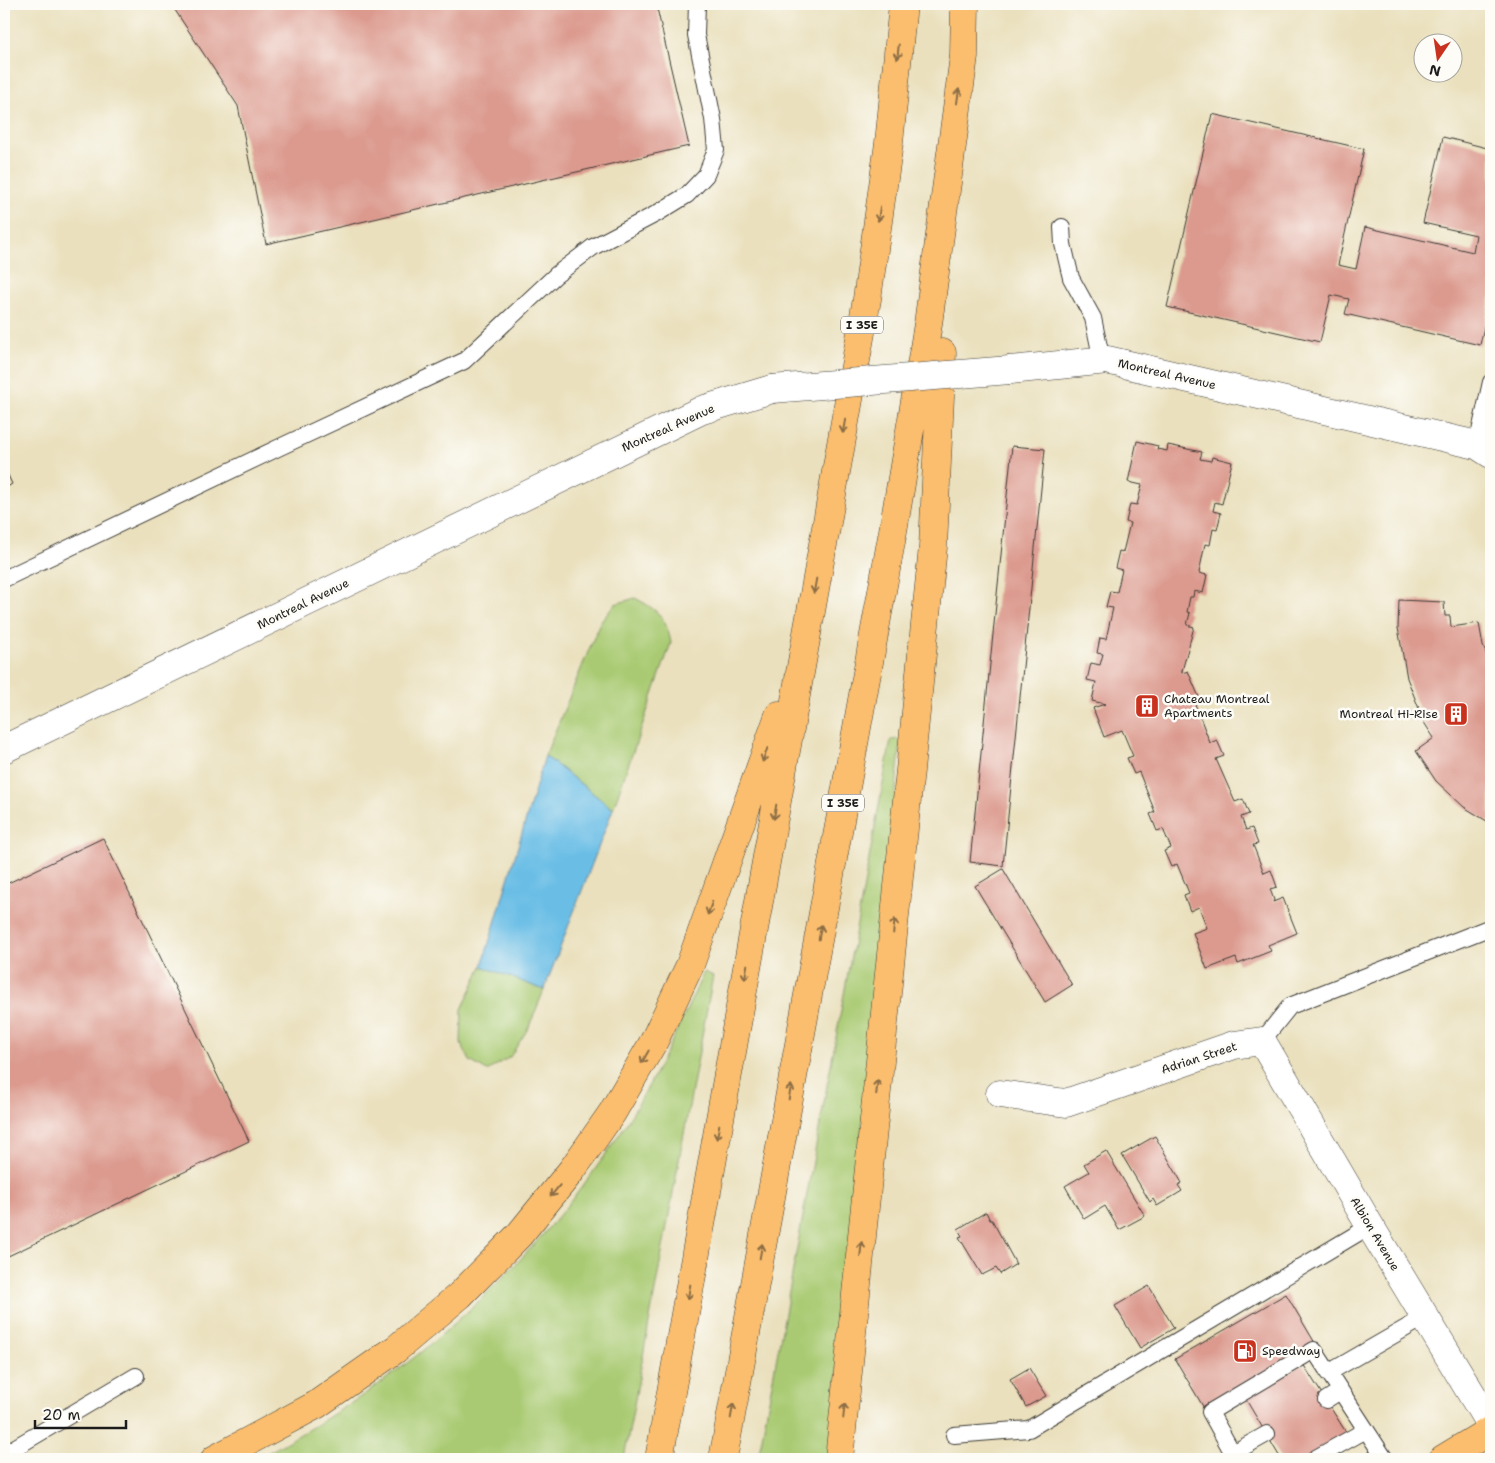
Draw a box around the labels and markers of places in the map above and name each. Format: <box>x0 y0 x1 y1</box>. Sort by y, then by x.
place label: Chateau Montreal Apartments <box>1164 691 1270 721</box>
building icon: Chateau Montreal Apartments <box>1134 693 1160 719</box>
building icon: Montreal Hi-Rise <box>1443 701 1469 727</box>
place label: Montreal Hi-Rise <box>1339 706 1438 722</box>
fuel station icon: Speedway <box>1232 1338 1258 1364</box>
place label: Speedway <box>1262 1343 1321 1359</box>

